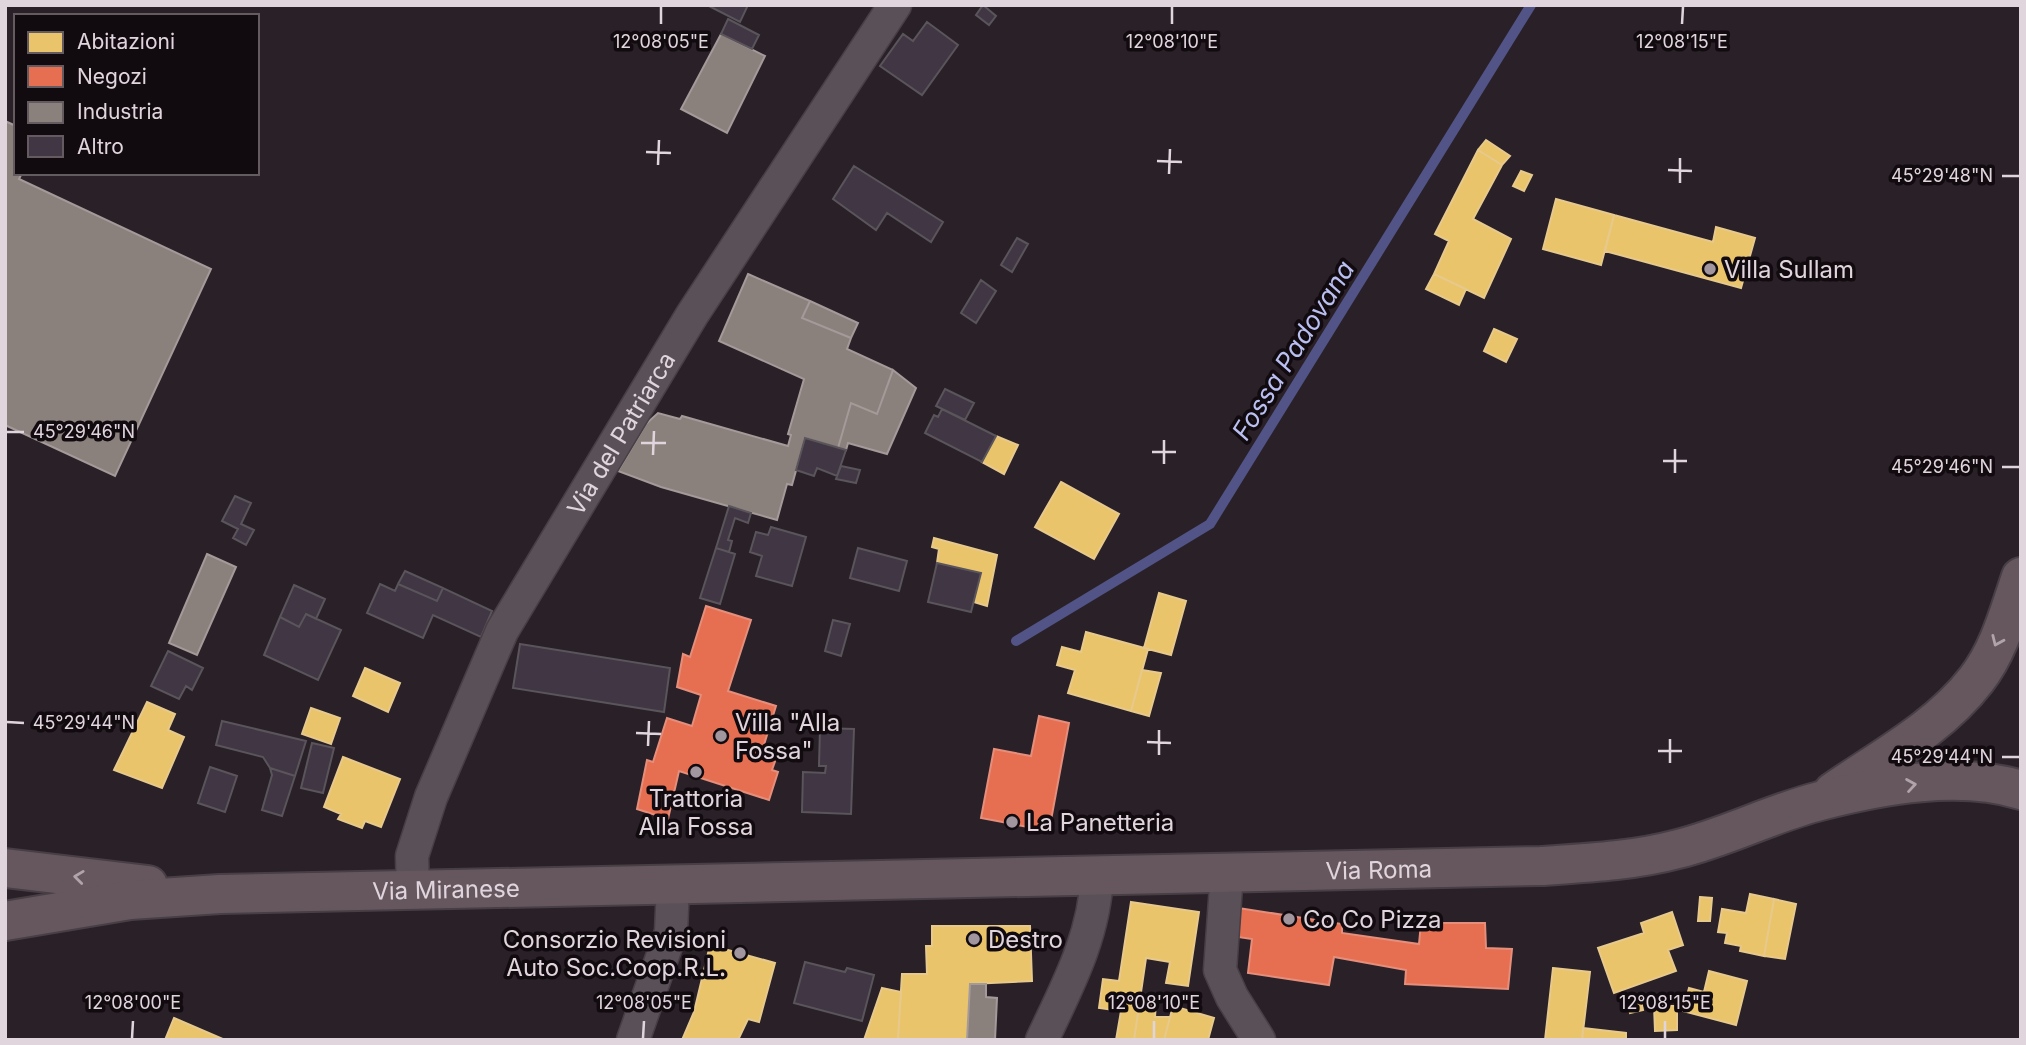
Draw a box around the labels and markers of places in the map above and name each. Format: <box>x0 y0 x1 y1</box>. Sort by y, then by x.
place label: Villa Sullam <box>1724 255 1854 284</box>
marker: Villa Sullam <box>1702 261 1718 277</box>
place label: Villa "Alla Fossa" <box>735 708 840 765</box>
marker: Villa "Alla Fossa" <box>713 728 729 744</box>
marker: Trattoria Alla Fossa <box>688 764 704 780</box>
place label: Trattoria Alla Fossa <box>639 784 753 841</box>
place label: La Panetteria <box>1026 808 1174 837</box>
marker: La Panetteria <box>1004 814 1020 830</box>
place label: Co Co Pizza <box>1303 905 1441 934</box>
marker: Co Co Pizza <box>1281 911 1297 927</box>
place label: Consorzio Revisioni Auto Soc.Coop.R.L. <box>503 925 726 982</box>
place label: Destro <box>988 925 1063 954</box>
marker: Destro <box>966 931 982 947</box>
marker: Consorzio Revisioni Auto Soc.Coop.R.L. <box>732 945 748 961</box>

